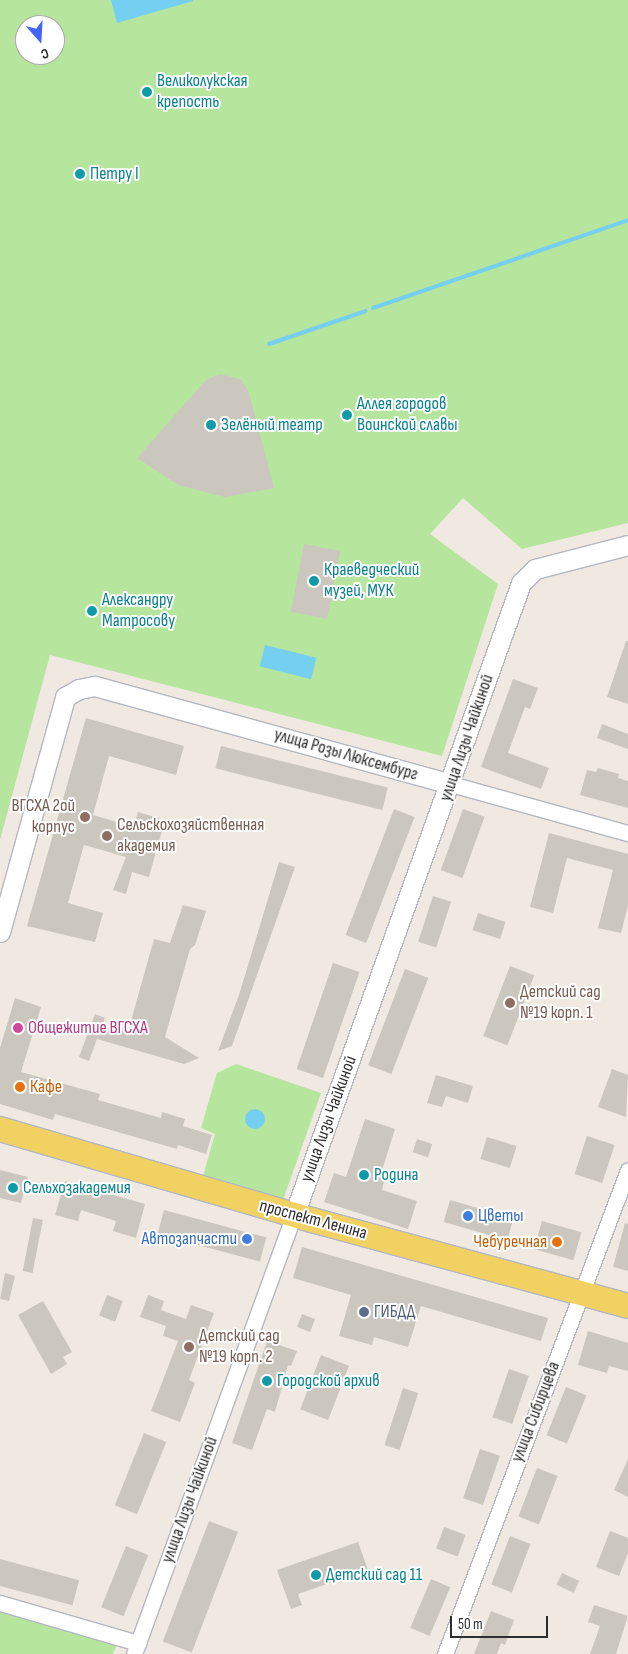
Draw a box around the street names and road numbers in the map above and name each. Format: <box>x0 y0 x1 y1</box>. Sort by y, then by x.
street label: улица Лизы Чайкиной <box>435 672 499 804</box>
street label: улица Розы Люксембург <box>272 724 420 786</box>
street label: улица Лизы Чайкиной <box>296 1053 362 1185</box>
street label: проспект Ленина <box>257 1195 369 1245</box>
street label: улица Сибирцева <box>507 1359 565 1465</box>
street label: улица Лизы Чайкиной <box>157 1434 223 1566</box>

